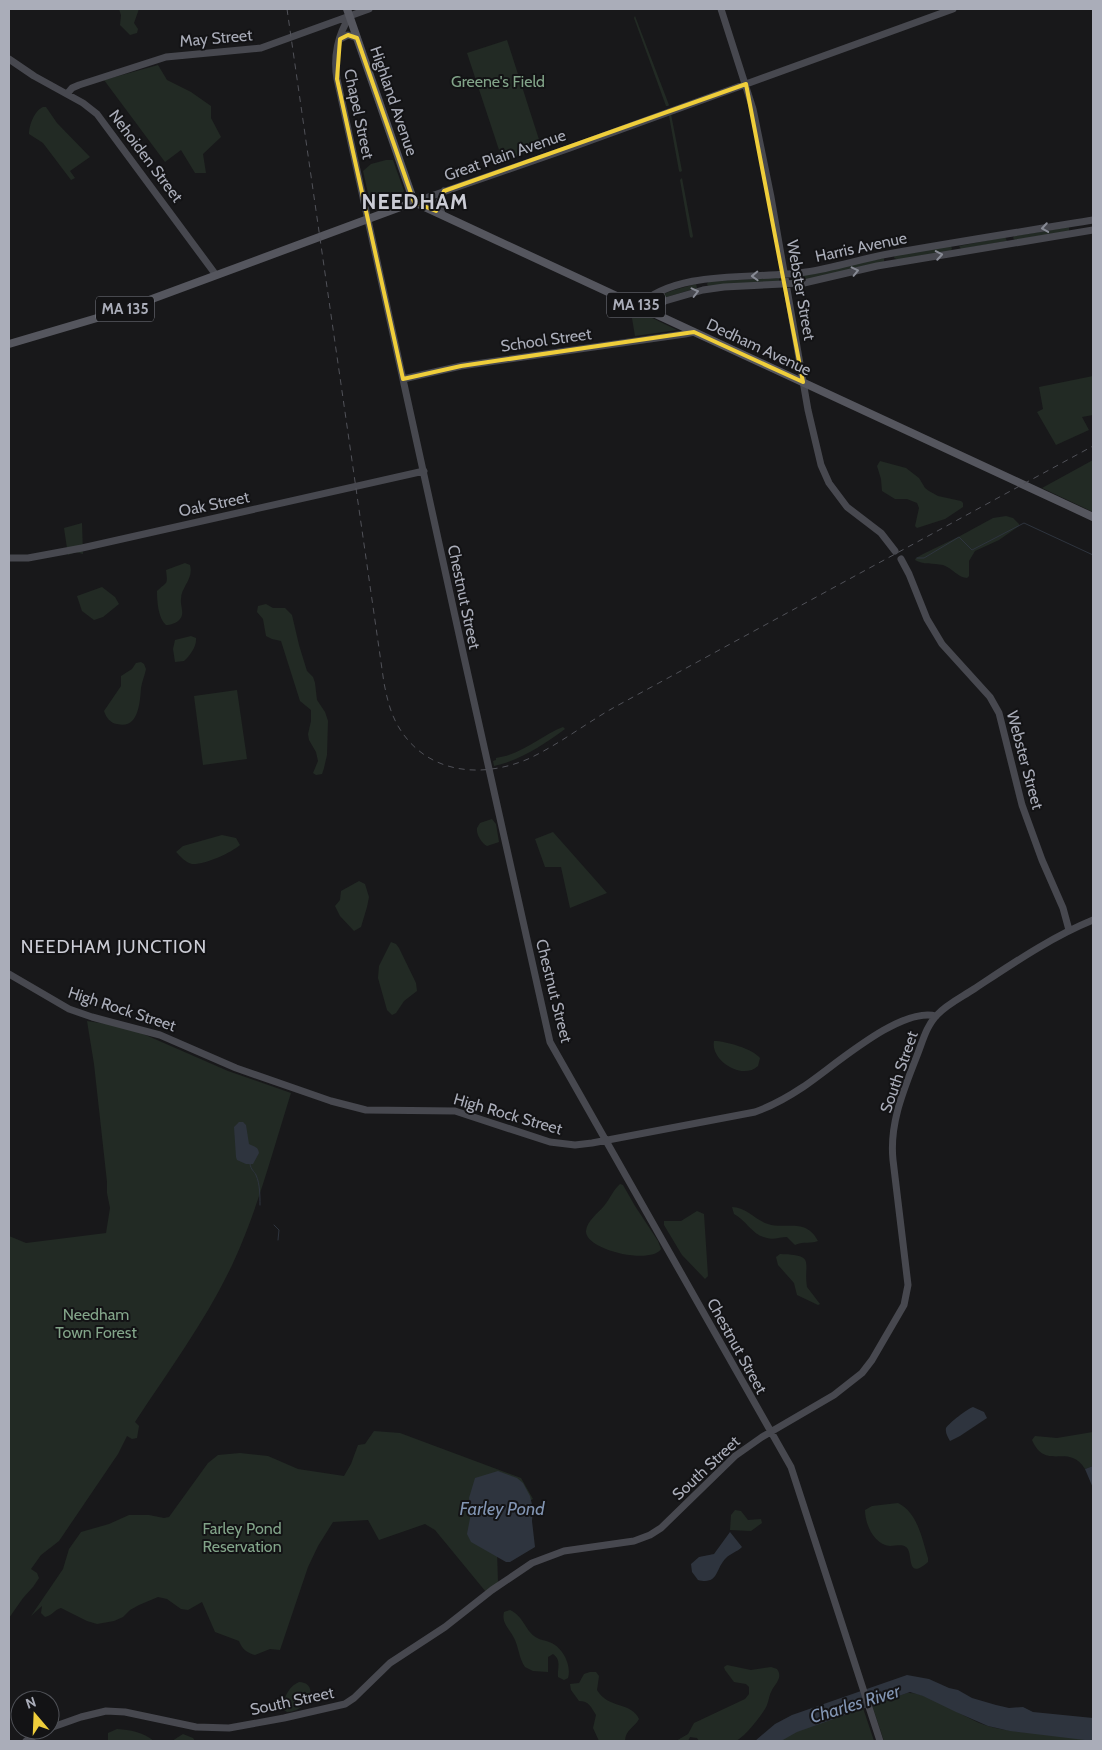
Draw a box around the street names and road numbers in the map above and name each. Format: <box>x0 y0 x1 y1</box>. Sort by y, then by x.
street label: May Street <box>179 25 254 51</box>
street label: Highland Avenue <box>366 44 422 158</box>
street label: Chapel Street <box>340 67 378 161</box>
street label: Nehoiden Street <box>105 106 187 206</box>
street label: Great Plain Avenue <box>442 125 568 185</box>
street label: Harris Avenue <box>813 228 909 266</box>
street label: Webster Street <box>783 238 819 342</box>
road number: MA 135 <box>607 292 665 318</box>
road number: MA 135 <box>96 296 154 322</box>
street label: Dedham Avenue <box>704 314 814 380</box>
street label: School Street <box>499 324 593 356</box>
street label: Oak Street <box>177 487 252 521</box>
street label: Chestnut Street <box>444 543 484 651</box>
street label: Webster Street <box>1003 709 1047 812</box>
street label: Chestnut Street <box>532 937 576 1045</box>
street label: High Rock Street <box>66 983 179 1036</box>
street label: South Street <box>876 1028 922 1115</box>
street label: High Rock Street <box>452 1089 565 1139</box>
street label: Chestnut Street <box>703 1295 771 1398</box>
street label: South Street <box>668 1432 744 1504</box>
street label: South Street <box>248 1683 336 1719</box>

